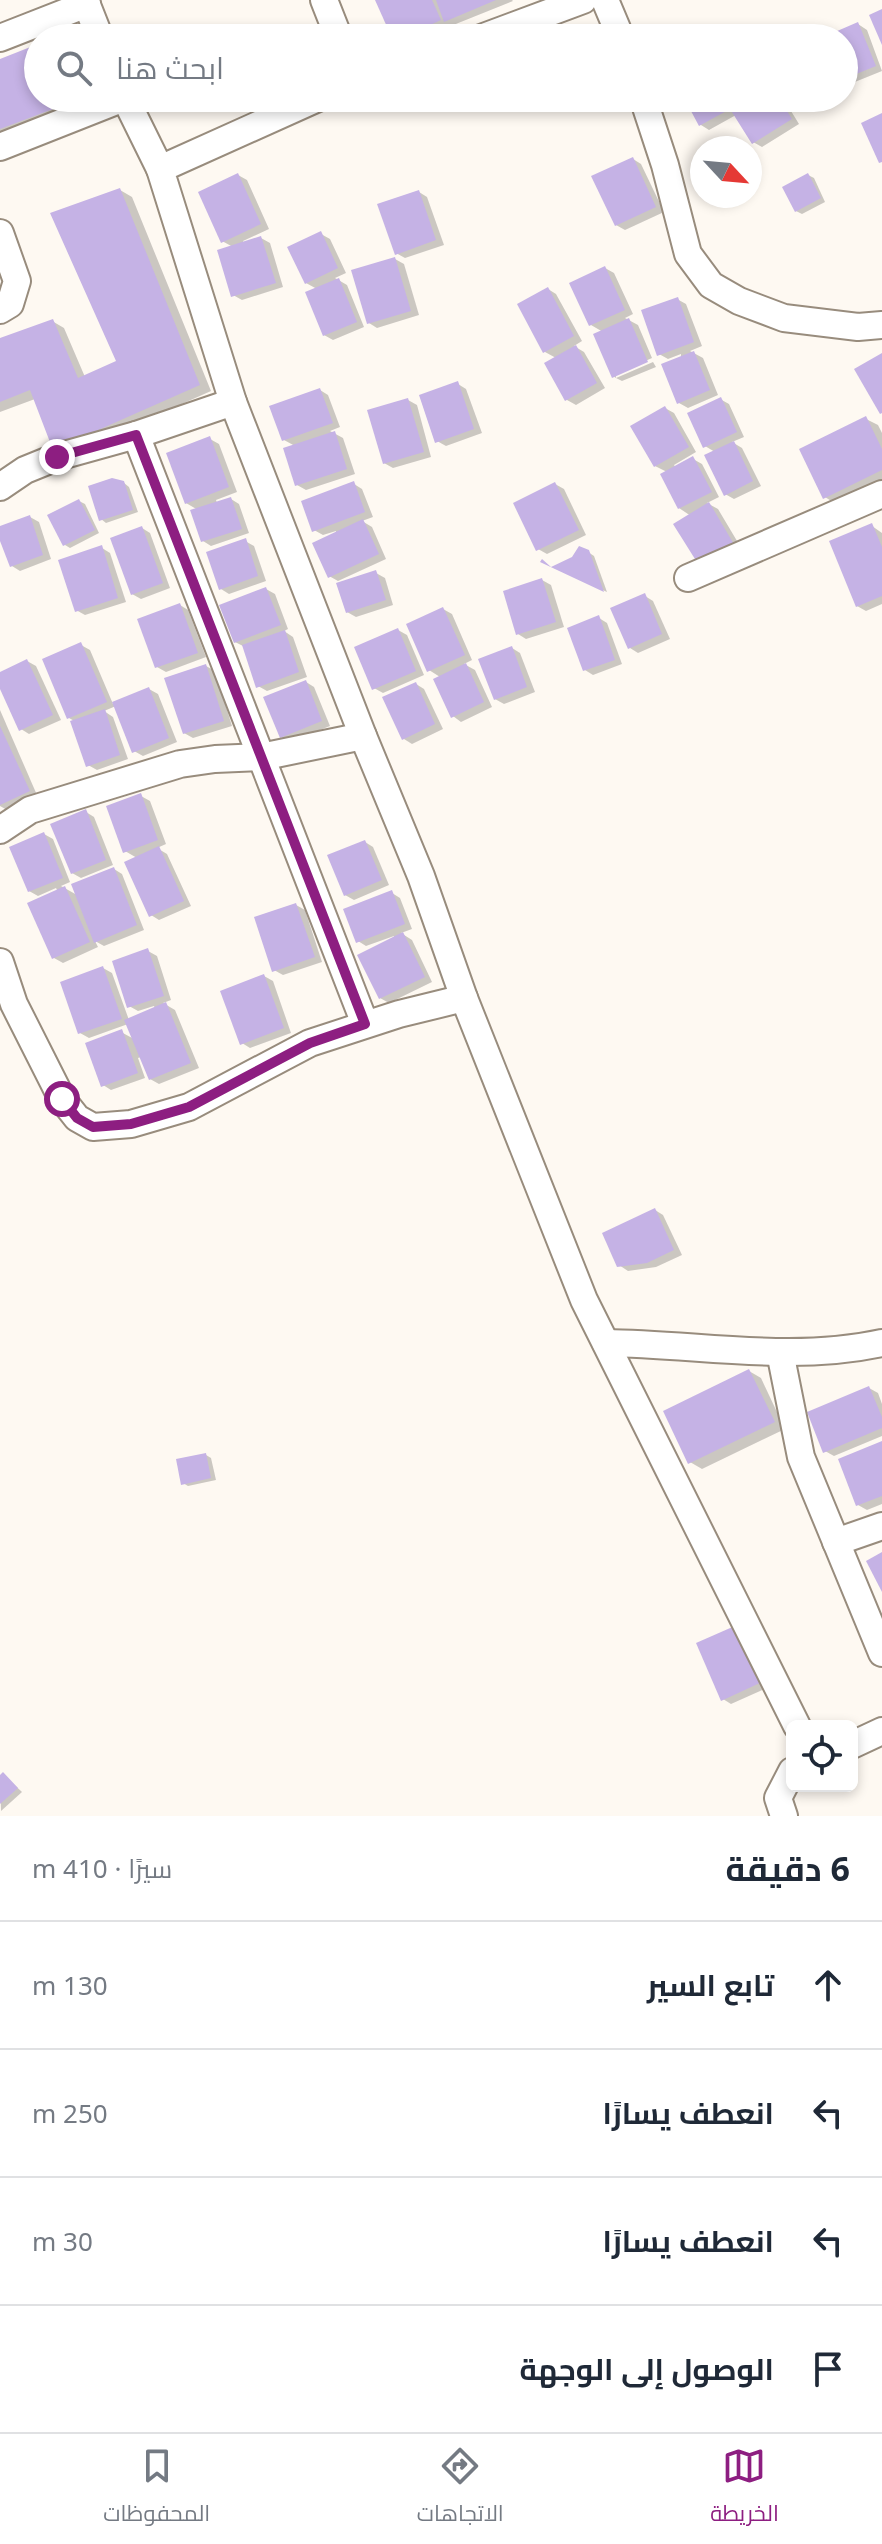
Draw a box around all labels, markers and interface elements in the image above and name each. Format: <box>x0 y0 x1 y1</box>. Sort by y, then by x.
search box <box>24 24 858 112</box>
icon: search <box>52 46 96 90</box>
text: ابحث هنا <box>116 47 224 88</box>
north arrow <box>690 136 762 208</box>
route end <box>39 439 75 475</box>
route start <box>44 1081 80 1117</box>
map controls <box>786 1720 858 1792</box>
button: locate <box>786 1720 858 1792</box>
text: 6 دقيقة <box>726 1845 850 1891</box>
text: سيرًا · 410 m <box>32 1850 172 1886</box>
icon: ahead <box>806 1963 850 2007</box>
text: تابع السير <box>647 1964 774 2005</box>
text: 130 m <box>32 1967 108 2003</box>
icon: left <box>806 2091 850 2135</box>
text: انعطف يسارًا <box>603 2092 774 2133</box>
text: 250 m <box>32 2095 108 2131</box>
icon: left <box>806 2219 850 2263</box>
text: انعطف يسارًا <box>603 2220 774 2261</box>
text: 30 m <box>32 2223 93 2259</box>
icon: arrive <box>806 2347 850 2391</box>
text: الوصول إلى الوجهة <box>519 2348 774 2389</box>
tab: المحفوظات <box>103 2444 210 2534</box>
tab: الاتجاهات <box>417 2444 504 2534</box>
tab: الخريطة <box>710 2444 779 2534</box>

